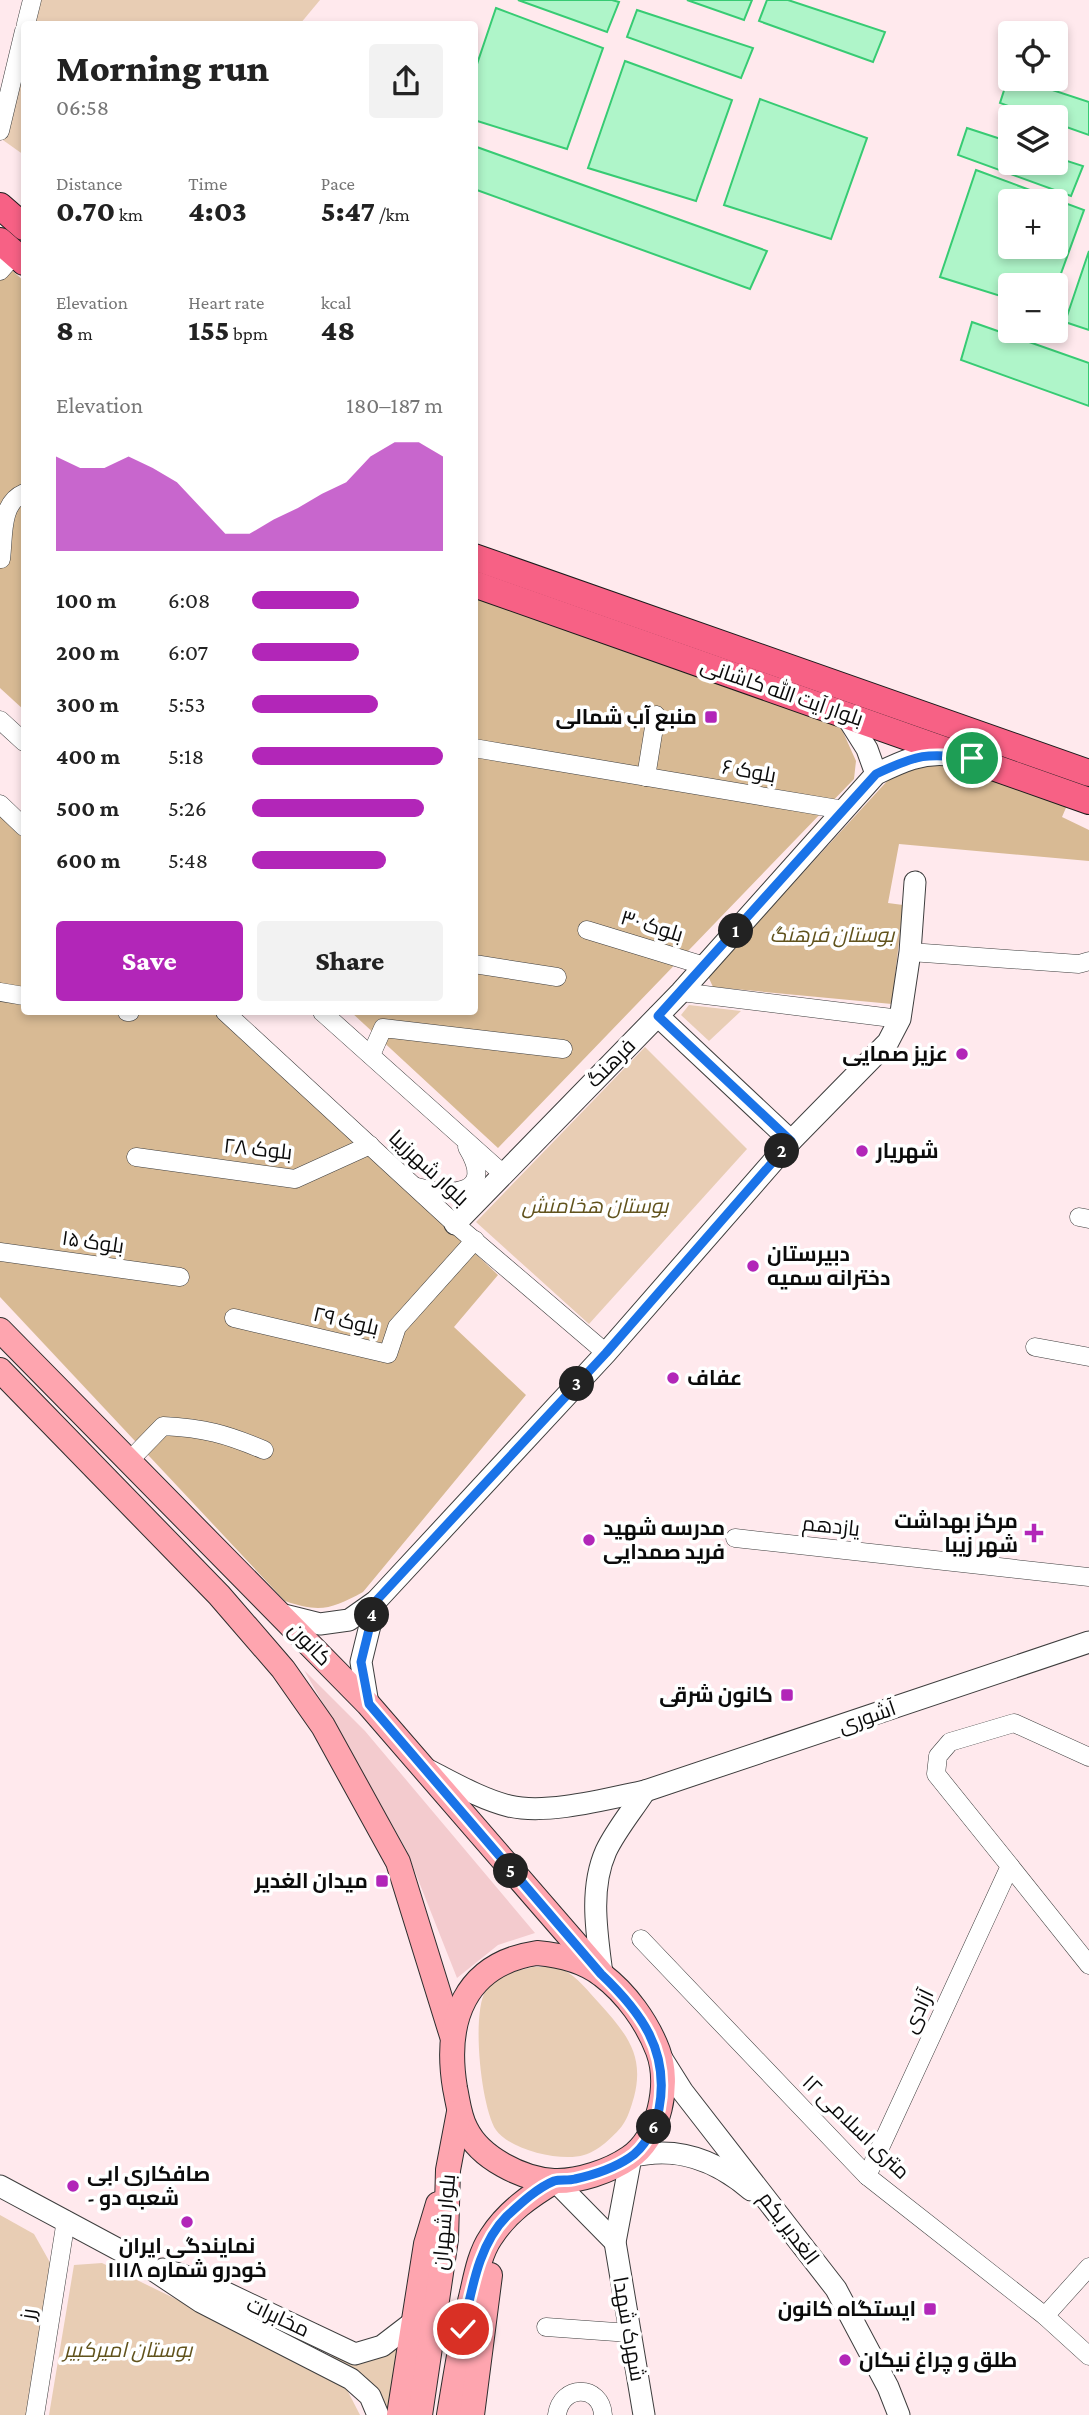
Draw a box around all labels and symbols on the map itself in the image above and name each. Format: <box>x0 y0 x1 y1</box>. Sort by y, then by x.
street label: بلوار آیت الله کاشانی <box>697 651 867 732</box>
place label: منبع آب شمالی <box>555 705 697 731</box>
marker: منبع آب شمالی <box>703 709 719 725</box>
pin <box>942 728 1002 788</box>
street label: بلوک ۶ <box>720 754 778 788</box>
street label: بلوک ۳۰ <box>618 905 686 947</box>
pin: 1 <box>718 914 754 948</box>
park label: بوستان فرهنگ <box>770 923 896 948</box>
street label: فرهنگ <box>582 1034 640 1092</box>
place label: عزیز صمایی <box>842 1042 948 1066</box>
marker: عزیز صمایی <box>954 1046 970 1062</box>
street label: بلوار شهرزیبا <box>383 1125 474 1212</box>
street label: بلوک ۲۸ <box>223 1133 293 1165</box>
pin: 2 <box>764 1134 800 1168</box>
place label: شهریار <box>875 1139 939 1164</box>
marker: شهریار <box>854 1143 870 1159</box>
park label: بوستان هخامنش <box>522 1194 670 1219</box>
street label: بلوک ۱۵ <box>60 1226 126 1258</box>
place label: دبیرستان دخترانه سمیه <box>767 1242 890 1290</box>
marker: دبیرستان دخترانه سمیه <box>745 1258 761 1274</box>
street label: بلوک ۲۹ <box>311 1302 381 1340</box>
pin: 3 <box>560 1366 594 1402</box>
place label: عفاف <box>687 1366 742 1390</box>
marker: عفاف <box>665 1370 681 1386</box>
place label: مرکز بهداشت شهر زیبا <box>894 1509 1018 1558</box>
street label: یازدهم <box>801 1511 861 1543</box>
place label: مدرسه شهید فرید صمدایی <box>603 1516 725 1564</box>
marker: مرکز بهداشت شهر زیبا <box>1024 1523 1044 1543</box>
marker: مدرسه شهید فرید صمدایی <box>581 1532 597 1548</box>
pin: 4 <box>354 1598 390 1632</box>
street label: کانون <box>283 1617 336 1671</box>
place label: کانون شرقی <box>659 1683 773 1708</box>
marker: کانون شرقی <box>779 1687 795 1703</box>
street label: آشوری <box>835 1696 900 1739</box>
pin: 5 <box>494 1854 528 1888</box>
place label: میدان الغدیر <box>253 1869 368 1893</box>
marker: میدان الغدیر <box>374 1873 390 1889</box>
street label: آزادی <box>897 1985 940 2037</box>
street label: ۱۲ متری اسلامی <box>797 2070 914 2185</box>
pin: 6 <box>636 2110 672 2144</box>
place label: صافکاری ابی - شعبه دو <box>87 2162 210 2211</box>
street label: بلوار شهران <box>428 2173 461 2271</box>
marker: صافکاری ابی - شعبه دو <box>65 2178 81 2194</box>
street label: الغدیر یکم <box>752 2187 824 2270</box>
marker: نمایندگی ایران خودرو شماره ۱۱۱۸ <box>179 2214 195 2230</box>
place label: نمایندگی ایران خودرو شماره ۱۱۱۸ <box>107 2234 267 2283</box>
street label: شهرک شهدا <box>607 2275 650 2383</box>
street label: مخابرات <box>243 2292 313 2342</box>
place label: ایستگاه کانون <box>778 2297 916 2322</box>
pin <box>433 2299 493 2359</box>
marker: ایستگاه کانون <box>922 2301 938 2317</box>
street label: رز <box>15 2307 41 2322</box>
park label: بوستان امیرکبیر <box>61 2338 194 2363</box>
place label: طلق و چراغ نیکان <box>859 2348 1017 2375</box>
marker: طلق و چراغ نیکان <box>837 2352 853 2368</box>

